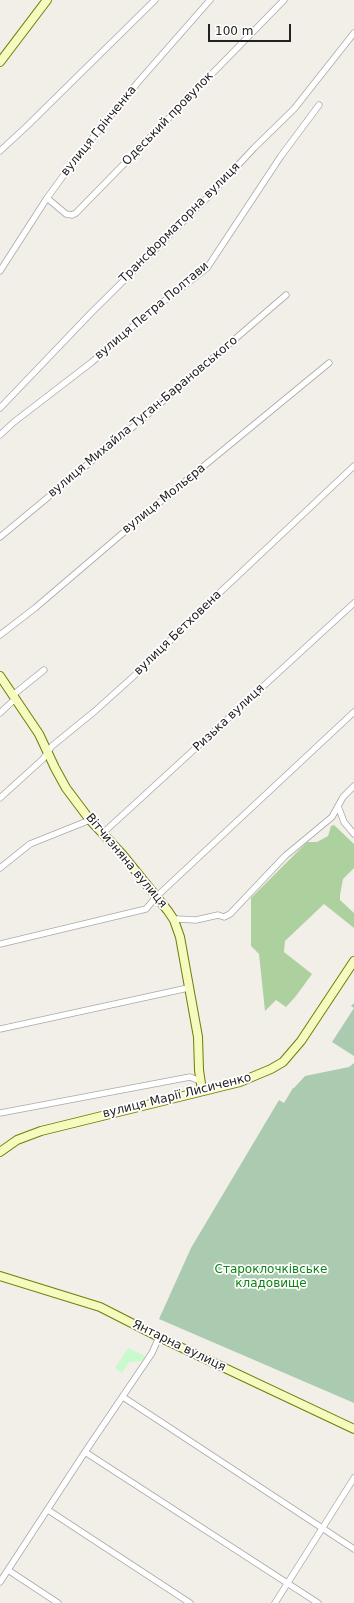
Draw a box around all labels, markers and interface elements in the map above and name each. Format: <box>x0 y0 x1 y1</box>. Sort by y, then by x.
scale bar <box>210 16 293 42</box>
text: 100 m <box>215 24 253 38</box>
street label: Одеський провулок <box>120 69 216 169</box>
street label: вулиця Грінченка <box>58 83 140 179</box>
street label: Трансформаторна вулиця <box>117 160 243 286</box>
street label: вулиця Петра Полтави <box>92 259 212 363</box>
street label: вулиця Михайла Туган-Барановського <box>45 333 241 501</box>
street label: вулиця Мольєра <box>120 461 208 537</box>
street label: вулиця Бетховена <box>131 588 225 678</box>
street label: Ризька вулиця <box>190 681 268 755</box>
street label: Вітчизняна вулиця <box>82 811 170 911</box>
street label: вулиця Марії Лисиченко <box>101 1071 253 1121</box>
park label: Староклочківське кладовище <box>215 1263 327 1291</box>
street label: Янтарна вулиця <box>130 1317 228 1375</box>

